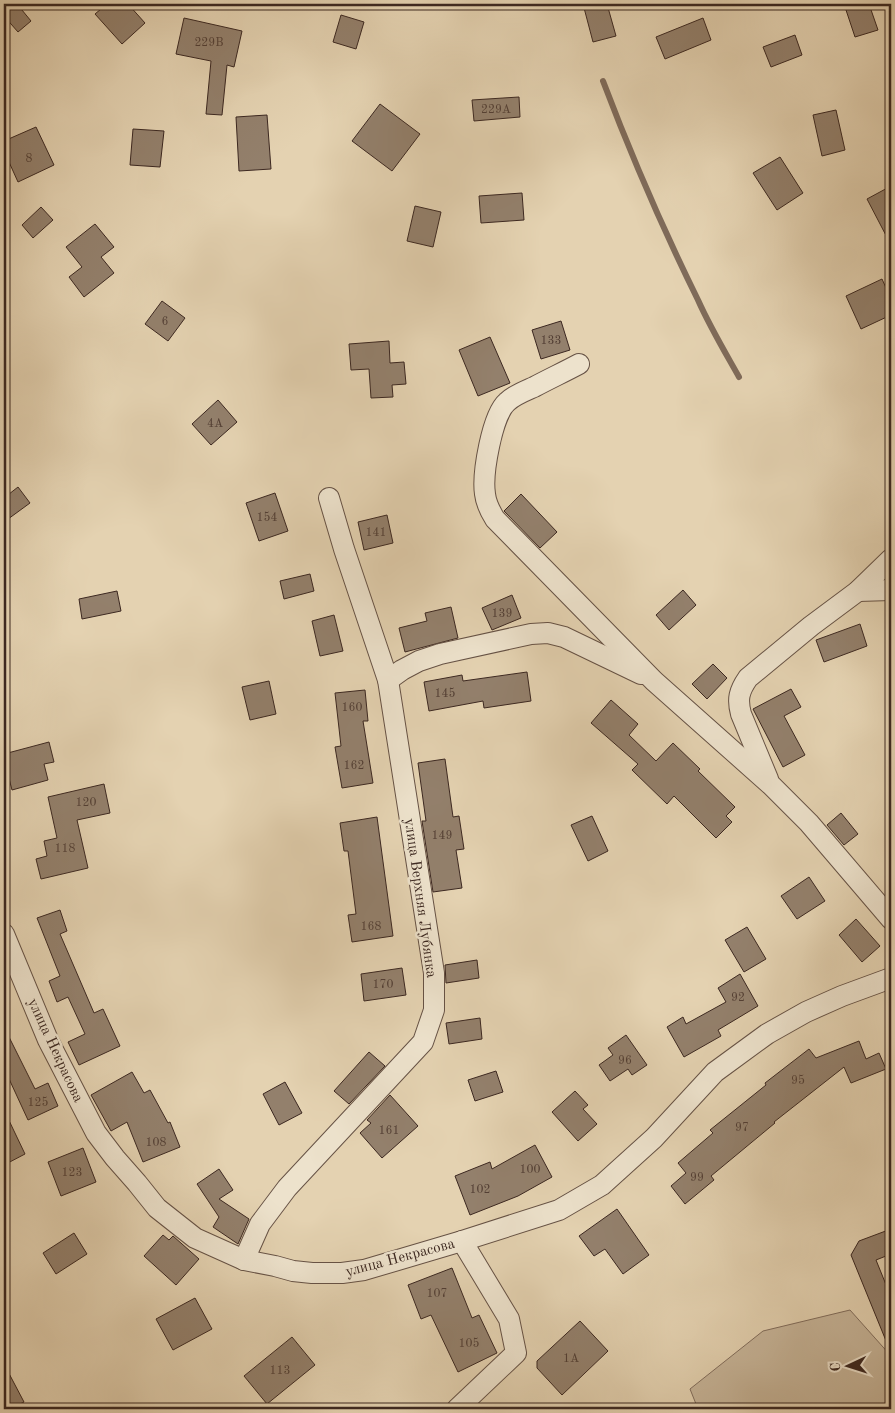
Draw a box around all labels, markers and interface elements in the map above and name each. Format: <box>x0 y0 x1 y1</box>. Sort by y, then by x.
house number: 229В <box>194 37 224 49</box>
house number: 229А <box>481 104 511 116</box>
house number: 8 <box>26 153 33 165</box>
house number: 6 <box>162 316 169 328</box>
house number: 133 <box>541 335 561 347</box>
house number: 4А <box>207 418 223 430</box>
house number: 154 <box>257 511 277 524</box>
house number: 141 <box>366 527 386 539</box>
house number: 139 <box>492 608 512 620</box>
house number: 145 <box>435 687 455 700</box>
house number: 160 <box>342 702 362 714</box>
house number: 162 <box>344 760 364 772</box>
house number: 120 <box>76 797 96 809</box>
street label: улица Верхняя Лубянка <box>401 817 438 980</box>
house number: 149 <box>432 830 452 842</box>
house number: 118 <box>55 843 75 855</box>
house number: 168 <box>361 921 381 933</box>
house number: 170 <box>373 979 393 991</box>
house number: 92 <box>731 992 745 1004</box>
street label: улица Некрасова <box>24 996 85 1105</box>
house number: 96 <box>618 1055 632 1067</box>
house number: 95 <box>791 1074 805 1087</box>
house number: 125 <box>28 1096 48 1109</box>
house number: 97 <box>735 1122 749 1134</box>
house number: 161 <box>379 1125 399 1137</box>
house number: 108 <box>146 1137 166 1149</box>
house number: 100 <box>520 1164 540 1176</box>
house number: 123 <box>62 1167 82 1179</box>
house number: 99 <box>690 1172 704 1184</box>
house number: 102 <box>470 1184 490 1196</box>
street label: улица Некрасова <box>344 1236 457 1280</box>
house number: 107 <box>427 1288 447 1300</box>
house number: 105 <box>459 1337 479 1350</box>
north arrow <box>822 1340 872 1390</box>
house number: 1А <box>563 1353 579 1365</box>
text: С <box>829 1362 843 1372</box>
house number: 113 <box>270 1365 290 1377</box>

